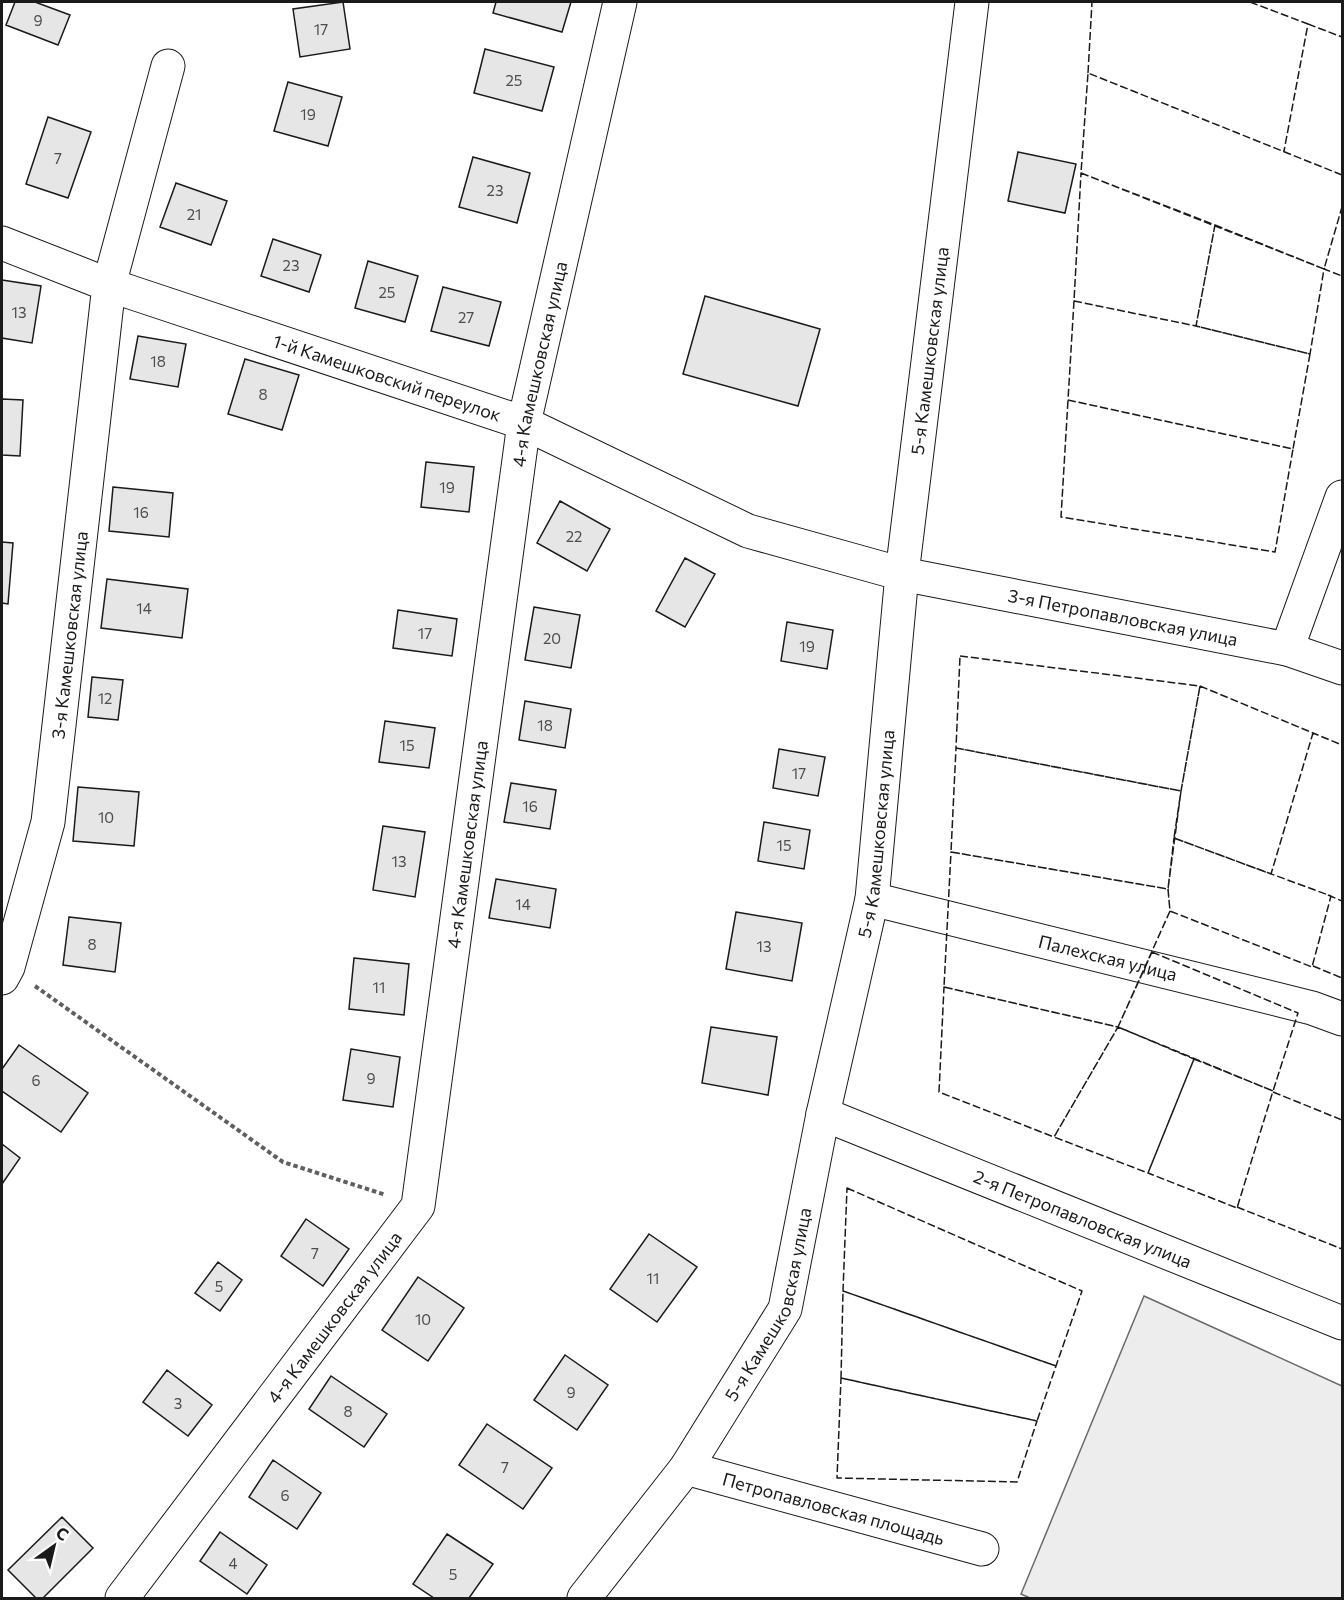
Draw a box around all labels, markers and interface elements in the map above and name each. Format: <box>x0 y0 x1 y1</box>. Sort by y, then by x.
house number: 9 <box>33 11 43 29</box>
house number: 17 <box>314 20 328 38</box>
house number: 25 <box>506 71 522 89</box>
house number: 19 <box>300 105 316 123</box>
house number: 7 <box>54 149 62 167</box>
house number: 23 <box>487 181 503 199</box>
house number: 21 <box>187 205 201 223</box>
street label: 5-я Камешковская улица <box>906 246 953 456</box>
house number: 23 <box>283 256 299 274</box>
street label: 4-я Камешковская улица <box>507 259 572 468</box>
house number: 25 <box>379 283 395 301</box>
house number: 13 <box>12 303 26 321</box>
house number: 27 <box>458 308 474 326</box>
street label: 1-й Камешковский переулок <box>270 329 504 426</box>
house number: 18 <box>150 352 166 370</box>
house number: 8 <box>258 385 268 403</box>
house number: 19 <box>439 478 455 496</box>
house number: 16 <box>133 503 149 521</box>
house number: 22 <box>566 527 582 545</box>
street label: 3-я Камешковская улица <box>46 530 92 740</box>
street label: 3-я Петропавловская улица <box>1006 584 1240 650</box>
house number: 14 <box>136 599 152 617</box>
house number: 17 <box>418 624 432 642</box>
house number: 20 <box>543 629 561 647</box>
house number: 19 <box>799 637 815 655</box>
house number: 12 <box>98 689 112 707</box>
house number: 18 <box>537 716 553 734</box>
street label: 5-я Камешковская улица <box>853 729 899 940</box>
house number: 15 <box>399 736 415 754</box>
street label: 4-я Камешковская улица <box>442 739 492 950</box>
house number: 17 <box>792 764 806 782</box>
house number: 16 <box>522 797 538 815</box>
house number: 10 <box>98 808 114 826</box>
house number: 15 <box>776 836 792 854</box>
house number: 13 <box>392 852 406 870</box>
house number: 14 <box>515 895 531 913</box>
street label: Палехская улица <box>1036 930 1179 985</box>
house number: 8 <box>87 935 97 953</box>
house number: 13 <box>757 937 771 955</box>
house number: 11 <box>373 978 385 996</box>
house number: 9 <box>366 1069 376 1087</box>
house number: 6 <box>31 1071 41 1089</box>
street label: 2-я Петропавловская улица <box>970 1165 1195 1272</box>
street label: 5-я Камешковская улица <box>720 1206 816 1405</box>
street label: 4-я Камешковская улица <box>262 1227 406 1407</box>
house number: 7 <box>311 1244 319 1262</box>
house number: 11 <box>647 1269 659 1287</box>
house number: 5 <box>215 1277 223 1295</box>
house number: 10 <box>415 1310 431 1328</box>
house number: 9 <box>566 1383 576 1401</box>
house number: 3 <box>174 1394 182 1412</box>
house number: 8 <box>343 1402 353 1420</box>
house number: 7 <box>501 1458 509 1476</box>
street label: Петропавловская площадь <box>720 1468 947 1549</box>
house number: 6 <box>280 1486 290 1504</box>
north arrow <box>24 1516 84 1576</box>
text: С <box>53 1522 73 1544</box>
house number: 4 <box>229 1554 238 1572</box>
house number: 5 <box>449 1565 457 1583</box>

